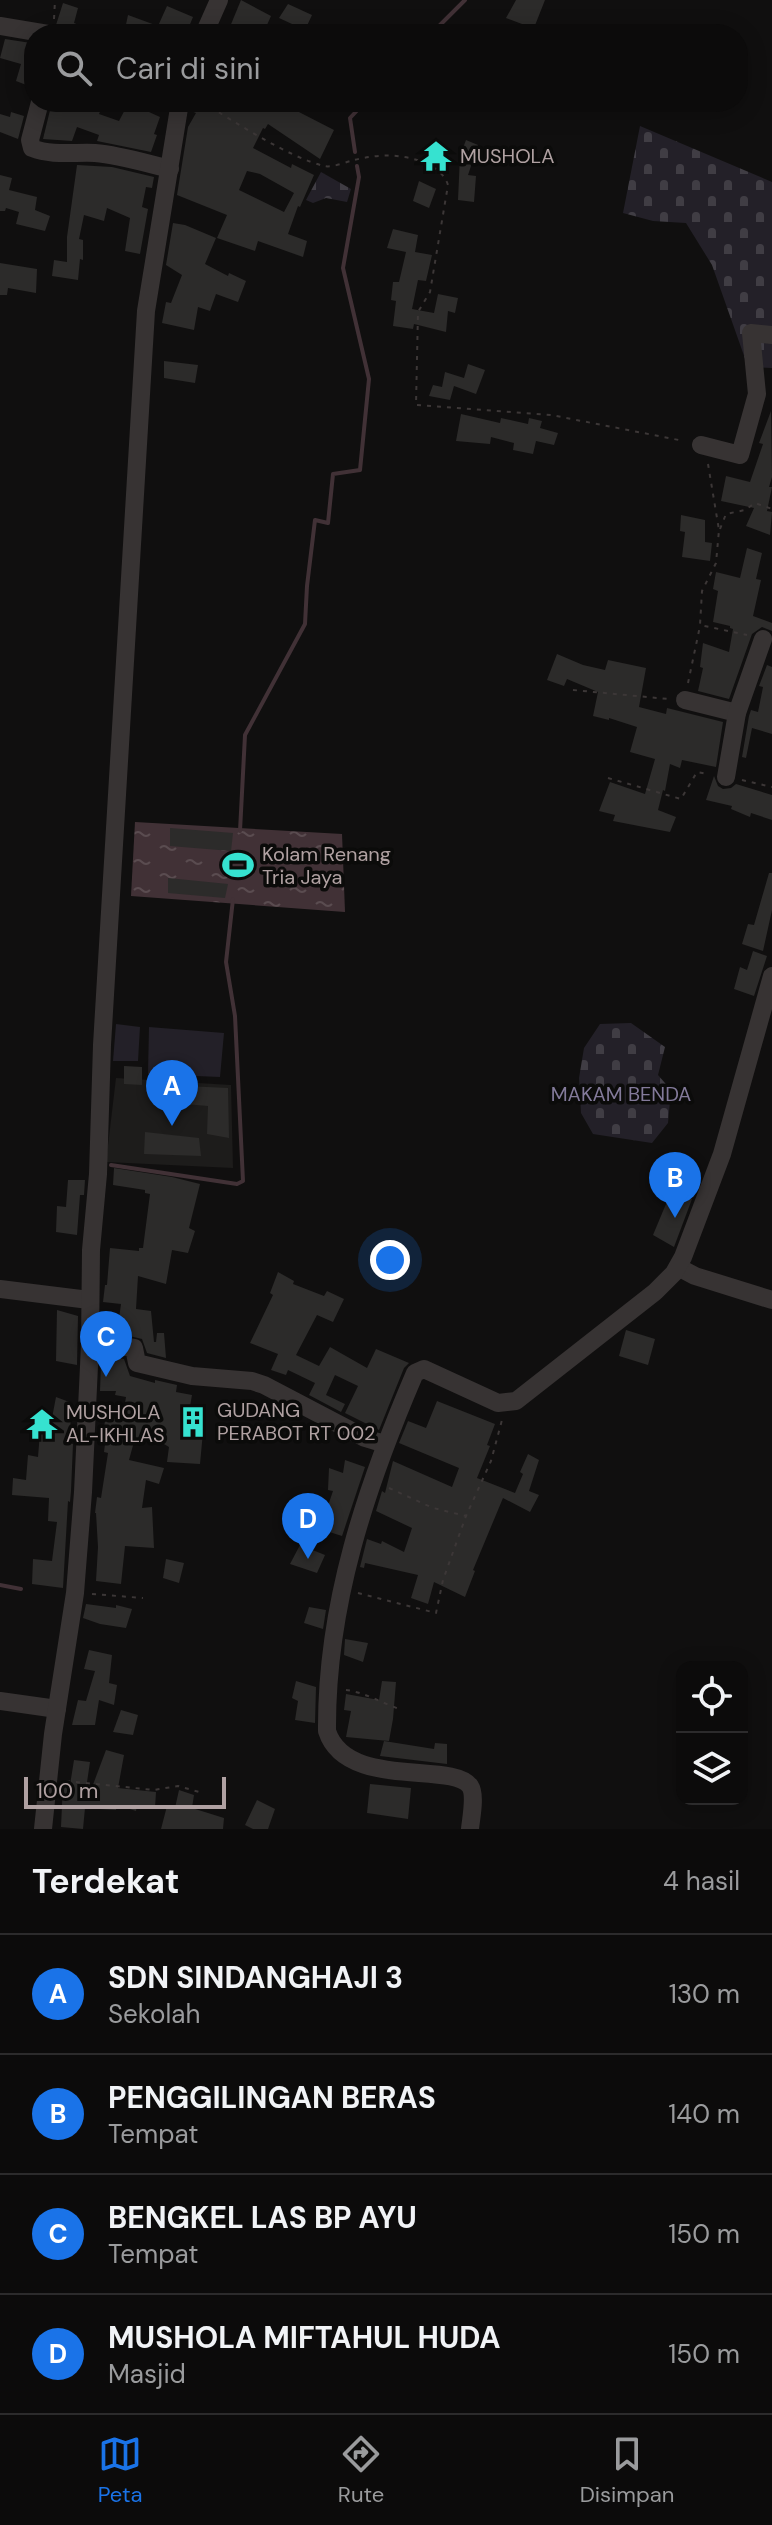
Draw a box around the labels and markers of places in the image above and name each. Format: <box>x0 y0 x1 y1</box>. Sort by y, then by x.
temple icon: MUSHOLA <box>419 139 453 173</box>
place label: MUSHOLA <box>460 143 554 169</box>
place label: Kolam Renang Tria Jaya <box>262 841 391 890</box>
sports icon: Kolam Renang Tria Jaya <box>221 848 255 882</box>
pin: A <box>146 1060 198 1126</box>
pin: B <box>649 1152 701 1218</box>
pin: C <box>80 1311 132 1377</box>
place label: GUDANG PERABOT RT 002 <box>217 1397 376 1446</box>
place label: MUSHOLA AL-IKHLAS <box>66 1399 165 1448</box>
building icon: GUDANG PERABOT RT 002 <box>176 1405 210 1439</box>
temple icon: MUSHOLA AL-IKHLAS <box>25 1407 59 1441</box>
pin: D <box>282 1493 334 1559</box>

